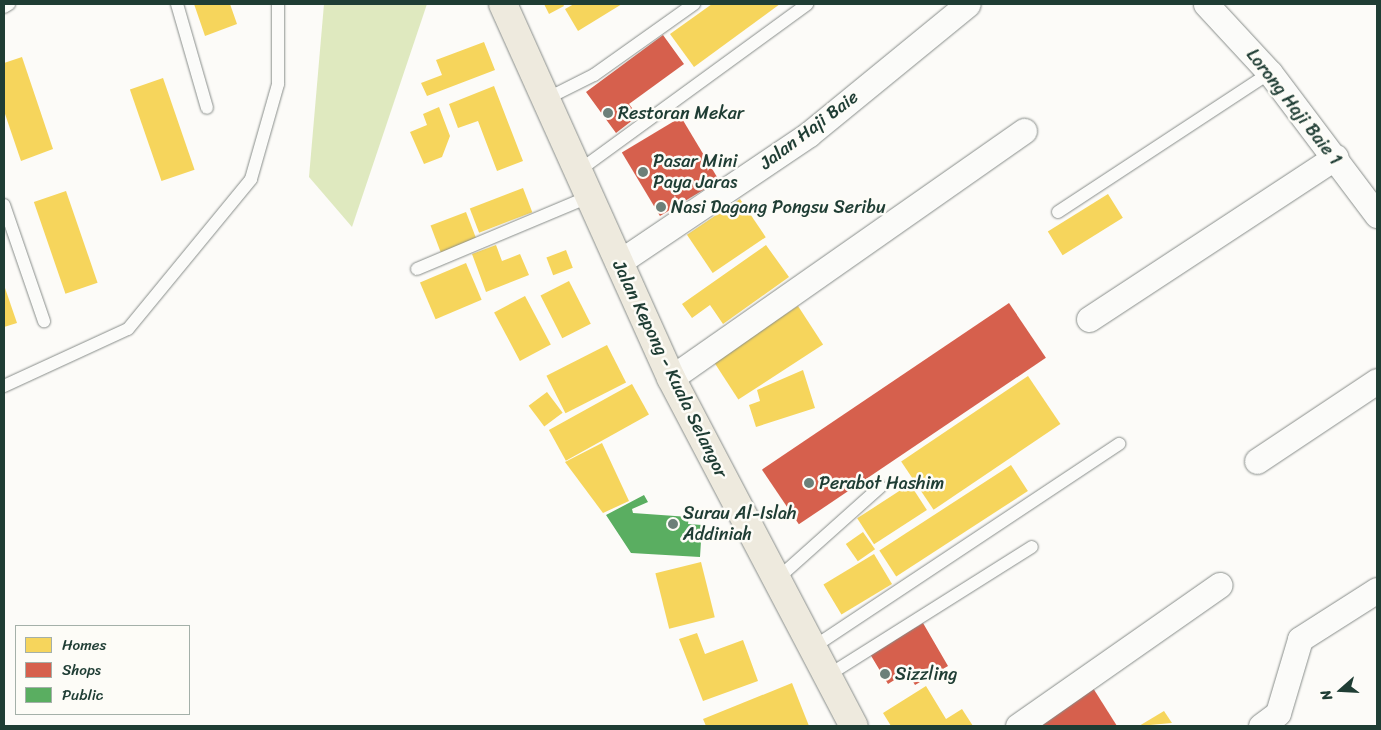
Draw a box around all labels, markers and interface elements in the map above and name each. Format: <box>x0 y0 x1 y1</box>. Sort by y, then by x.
street label: Lorong Haji Baie 1 <box>1242 45 1346 169</box>
street label: Jalan Haji Baie <box>756 86 862 174</box>
place label: Restoran Mekar <box>618 102 744 124</box>
marker: Restoran Mekar <box>602 107 614 119</box>
place label: Pasar Mini Paya Jaras <box>653 151 738 193</box>
marker: Pasar Mini Paya Jaras <box>637 166 649 178</box>
place label: Nasi Dagang Pongsu Seribu <box>671 196 885 218</box>
marker: Nasi Dagang Pongsu Seribu <box>655 201 667 213</box>
street label: Jalan Kepong - Kuala Selangor <box>608 257 732 481</box>
place label: Perabot Hashim <box>819 472 944 494</box>
marker: Perabot Hashim <box>803 477 815 489</box>
place label: Surau Al-Islah Addiniah <box>683 503 797 546</box>
marker: Surau Al-Islah Addiniah <box>667 518 679 530</box>
legend <box>15 625 190 715</box>
text: Homes <box>62 632 106 658</box>
text: Shops <box>62 657 101 683</box>
place label: Sizzling <box>895 663 957 685</box>
north arrow <box>1316 665 1366 715</box>
marker: Sizzling <box>879 668 891 680</box>
text: Public <box>62 682 103 708</box>
text: N <box>1313 686 1340 704</box>

